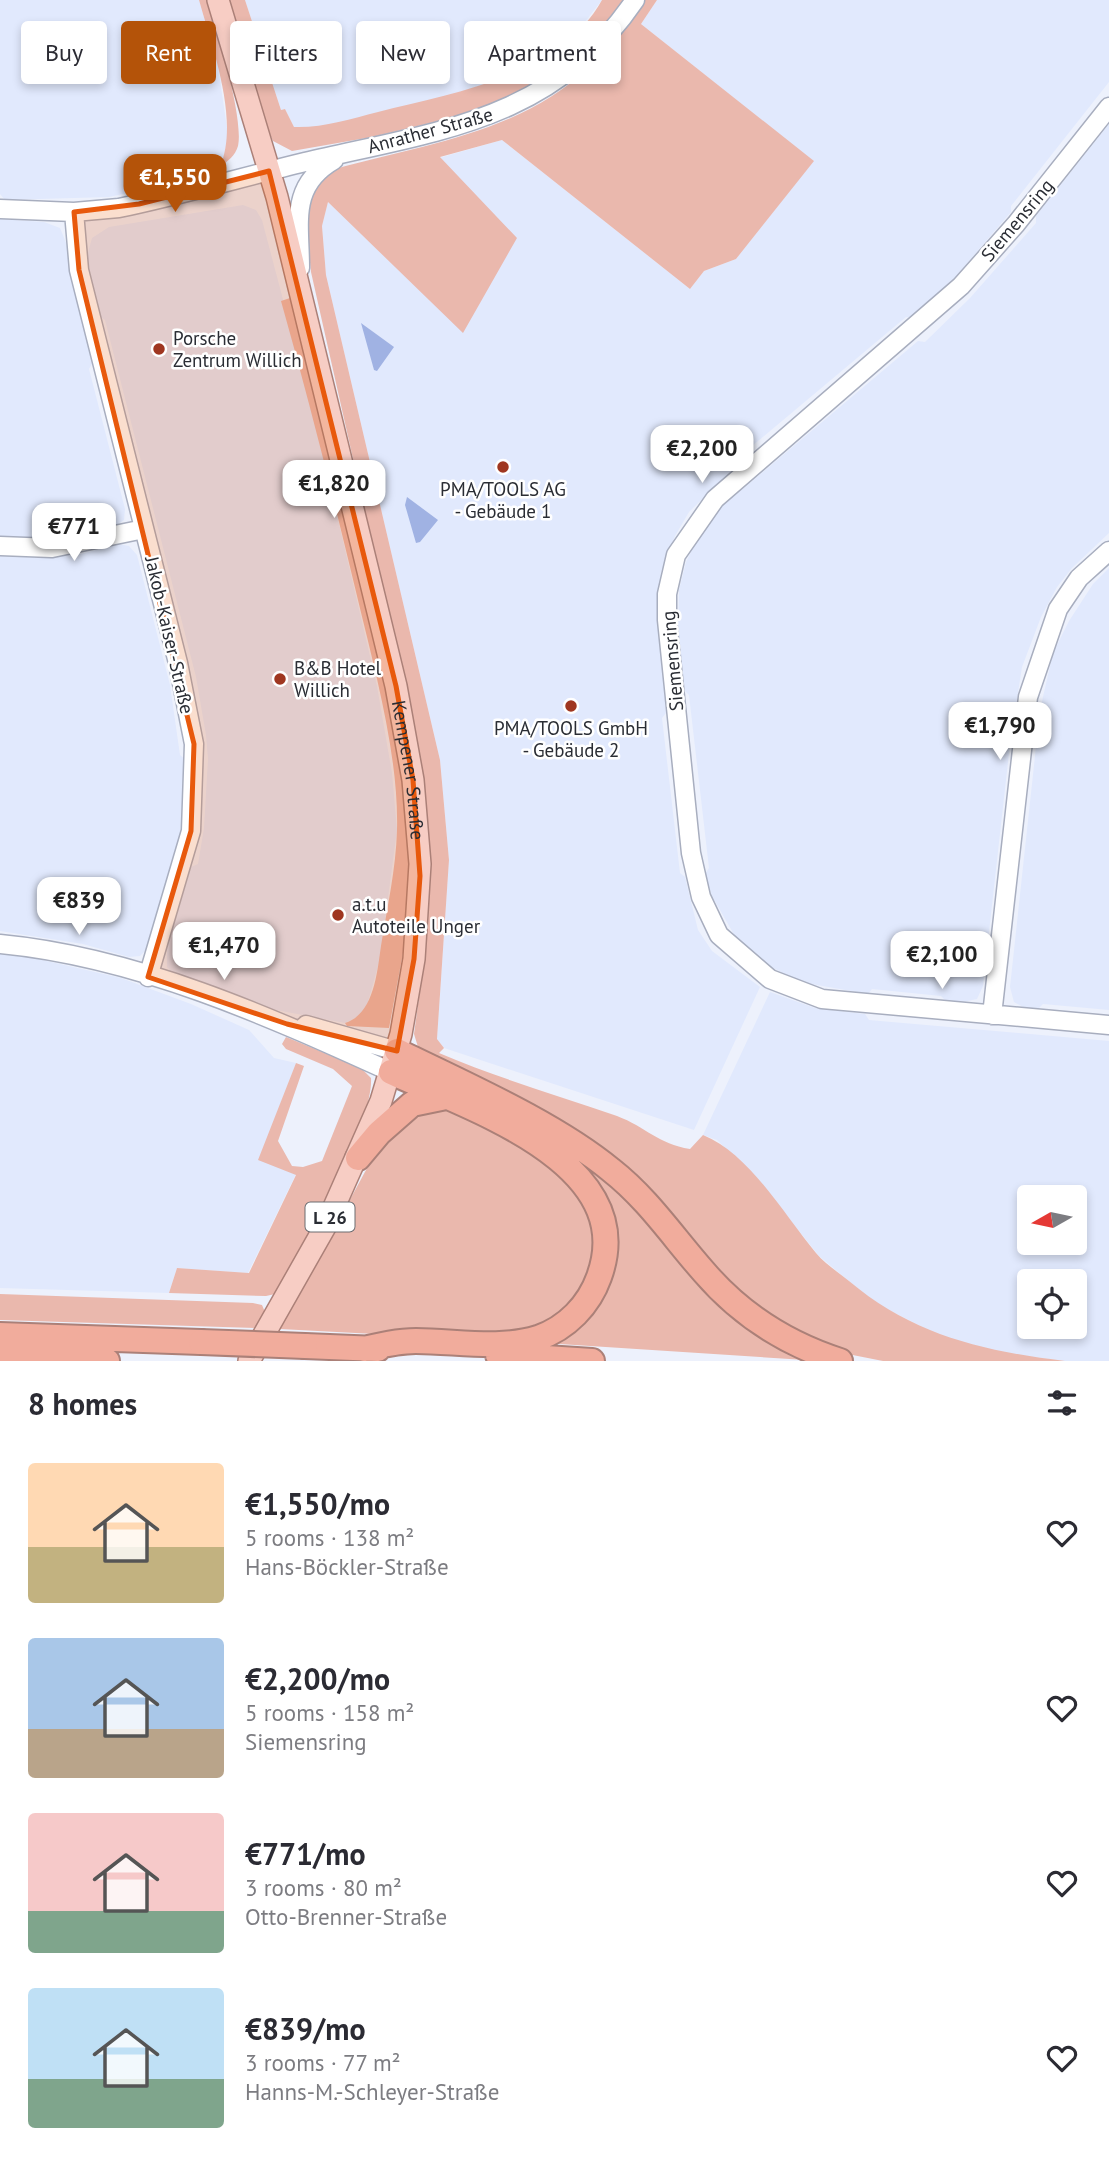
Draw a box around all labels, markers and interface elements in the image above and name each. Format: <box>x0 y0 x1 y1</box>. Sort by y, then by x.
chip: Buy <box>21 21 107 84</box>
chip: Rent <box>121 21 216 84</box>
chip: Filters <box>230 21 342 84</box>
chip: New <box>356 21 450 84</box>
chip: Apartment <box>464 21 621 84</box>
street label: Anrather Straße <box>365 102 495 158</box>
pin: €1,550 <box>118 154 232 214</box>
text: €1,550 <box>139 162 211 191</box>
street label: Siemensring <box>976 174 1058 266</box>
place label: Porsche Zentrum Willich <box>173 326 302 372</box>
marker: Porsche Zentrum Willich <box>151 341 167 357</box>
pin: €2,200 <box>645 426 759 485</box>
text: €2,200 <box>666 433 738 462</box>
marker: PMA/TOOLS AG - Gebäude 1 <box>495 459 511 475</box>
pin: €1,820 <box>277 461 391 520</box>
text: €1,820 <box>298 468 370 497</box>
place label: PMA/TOOLS AG - Gebäude 1 <box>440 477 566 523</box>
pin: €771 <box>33 504 115 563</box>
text: €771 <box>48 511 100 540</box>
street label: Jakob-Kaiser-Straße <box>140 553 200 716</box>
street label: Siemensring <box>656 610 688 712</box>
place label: B&B Hotel Willich <box>294 656 382 702</box>
marker: B&B Hotel Willich <box>272 671 288 687</box>
street label: Kempener Straße <box>387 698 430 841</box>
marker: PMA/TOOLS GmbH - Gebäude 2 <box>563 698 579 714</box>
pin: €1,790 <box>943 702 1057 762</box>
text: €1,790 <box>964 710 1036 739</box>
place label: PMA/TOOLS GmbH - Gebäude 2 <box>494 716 648 762</box>
pin: €839 <box>38 878 120 937</box>
text: €839 <box>53 885 105 914</box>
place label: a.t.u Autoteile Unger <box>352 892 481 938</box>
marker: a.t.u Autoteile Unger <box>330 907 346 923</box>
pin: €1,470 <box>167 922 281 982</box>
text: €1,470 <box>188 930 260 959</box>
pin: €2,100 <box>885 932 999 991</box>
text: €2,100 <box>906 939 978 968</box>
north arrow <box>1017 1185 1087 1255</box>
map controls <box>1017 1185 1087 1339</box>
road number: L 26 <box>306 1202 354 1232</box>
button: locate <box>1017 1269 1087 1339</box>
text: 8 homes <box>28 1384 137 1423</box>
icon: filters <box>1043 1384 1081 1422</box>
text: €1,550/mo <box>245 1484 390 1523</box>
icon: home <box>84 1491 168 1575</box>
icon: heart <box>1043 1514 1081 1552</box>
text: 5 rooms · 138 m² <box>245 1523 414 1552</box>
text: Hans-Böckler-Straße <box>245 1552 449 1581</box>
text: €2,200/mo <box>245 1659 390 1698</box>
icon: home <box>84 1666 168 1750</box>
icon: heart <box>1043 1689 1081 1727</box>
text: 5 rooms · 158 m² <box>245 1698 414 1727</box>
text: Siemensring <box>245 1727 367 1756</box>
text: €771/mo <box>245 1834 366 1873</box>
icon: home <box>84 1841 168 1925</box>
icon: heart <box>1043 1864 1081 1902</box>
text: 3 rooms · 80 m² <box>245 1873 402 1902</box>
text: Otto-Brenner-Straße <box>245 1902 447 1931</box>
text: €839/mo <box>245 2009 366 2048</box>
icon: home <box>84 2016 168 2100</box>
icon: heart <box>1043 2039 1081 2077</box>
text: 3 rooms · 77 m² <box>245 2048 401 2077</box>
text: Hanns-M.-Schleyer-Straße <box>245 2077 499 2106</box>

